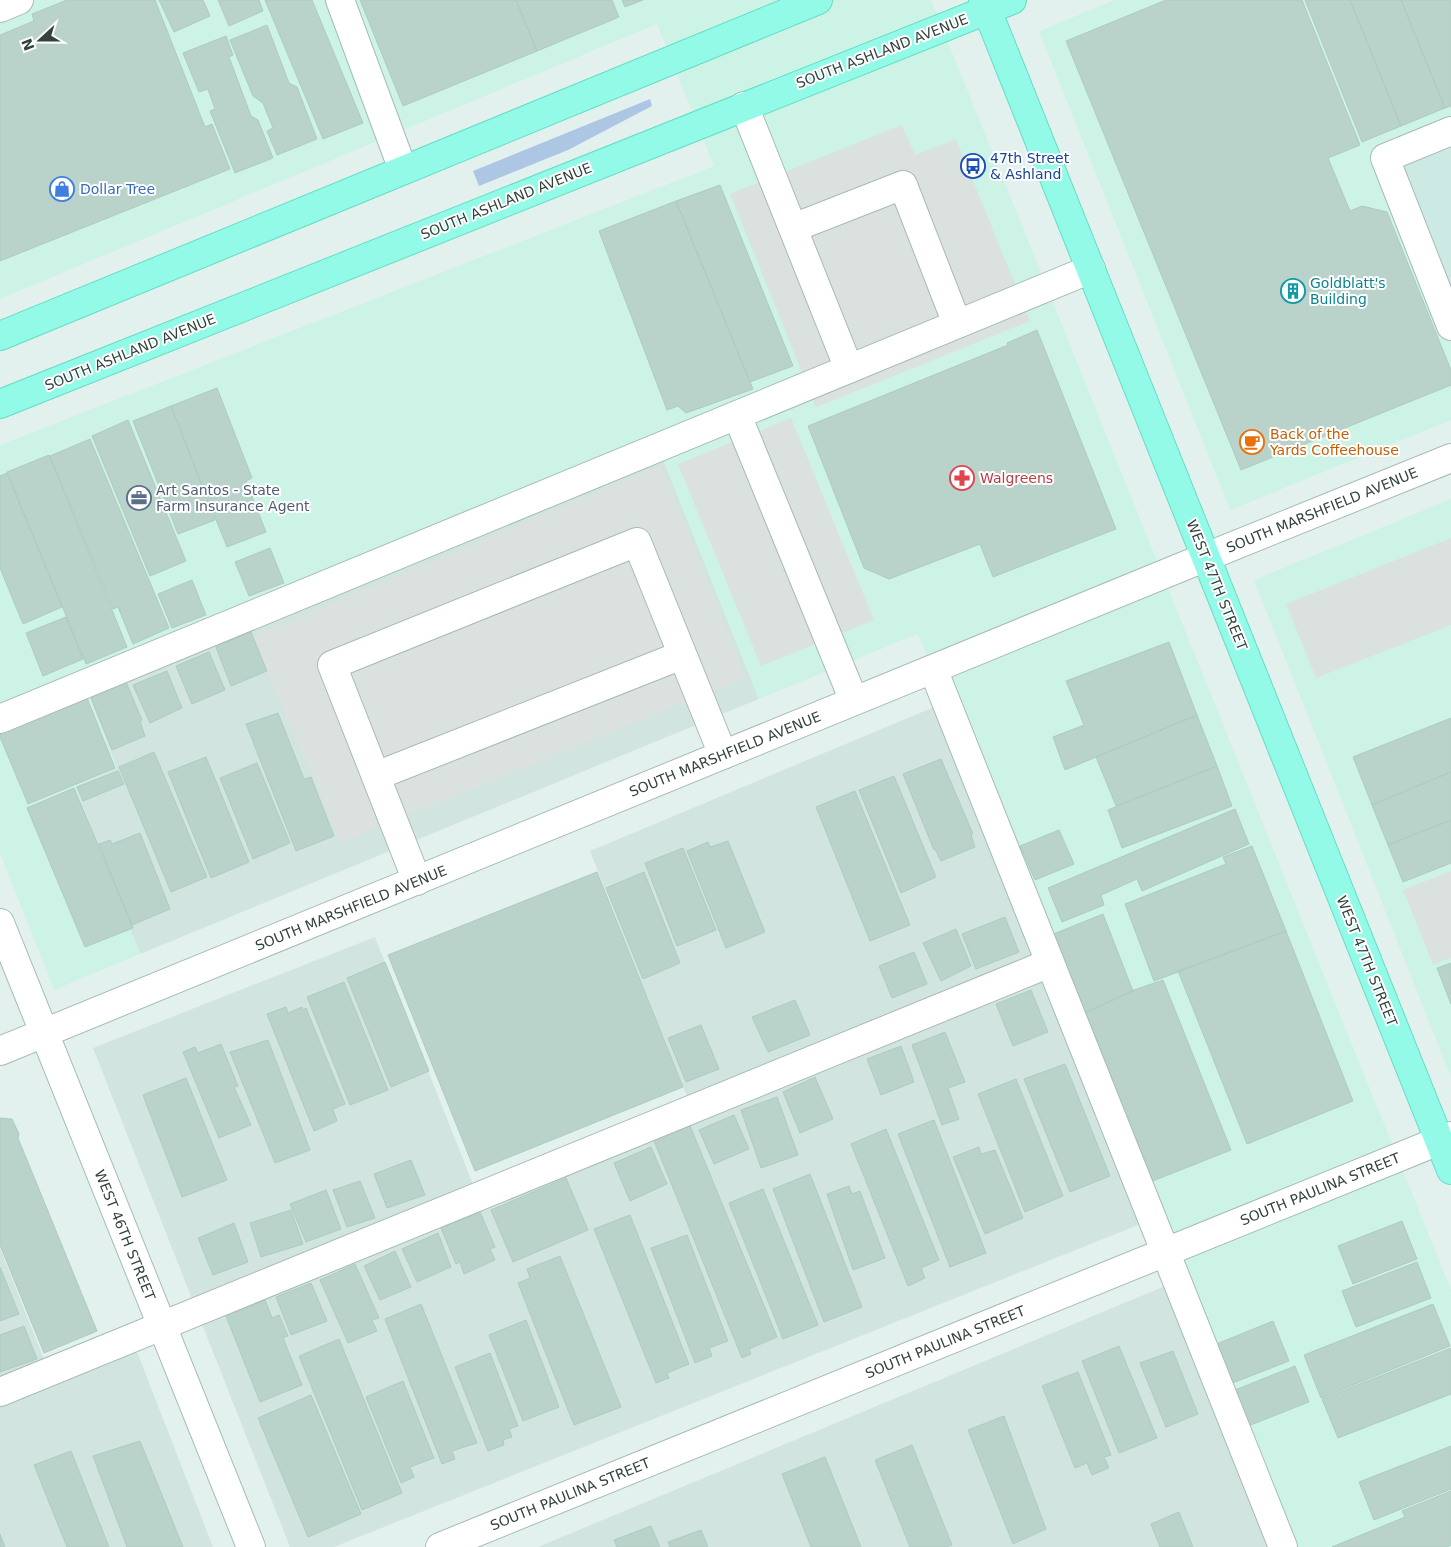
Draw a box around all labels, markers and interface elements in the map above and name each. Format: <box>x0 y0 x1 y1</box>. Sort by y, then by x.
street label: SOUTH ASHLAND AVENUE <box>794 11 970 91</box>
north arrow <box>15 15 65 65</box>
text: N <box>18 36 37 53</box>
place label: 47th Street & Ashland <box>990 150 1070 182</box>
bus stop icon: 47th Street & Ashland <box>960 153 986 179</box>
street label: SOUTH ASHLAND AVENUE <box>418 159 594 243</box>
shop icon: Dollar Tree <box>49 176 75 202</box>
place label: Dollar Tree <box>80 181 155 197</box>
place label: Goldblatt's Building <box>1310 275 1386 307</box>
building icon: Goldblatt's Building <box>1280 278 1306 304</box>
street label: SOUTH ASHLAND AVENUE <box>42 310 218 394</box>
place label: Back of the Yards Coffeehouse <box>1269 426 1399 458</box>
cafe icon: Back of the Yards Coffeehouse <box>1239 429 1265 455</box>
street label: SOUTH MARSHFIELD AVENUE <box>1224 464 1420 556</box>
pharmacy icon: Walgreens <box>949 465 975 491</box>
place label: Walgreens <box>980 470 1053 486</box>
place label: Art Santos - State Farm Insurance Agent <box>156 482 310 514</box>
office icon: Art Santos - State Farm Insurance Agent <box>126 485 152 511</box>
street label: WEST 47TH STREET <box>1183 517 1251 653</box>
street label: SOUTH MARSHFIELD AVENUE <box>627 708 823 800</box>
street label: SOUTH MARSHFIELD AVENUE <box>253 862 449 954</box>
street label: WEST 47TH STREET <box>1333 893 1401 1029</box>
street label: SOUTH PAULINA STREET <box>1238 1149 1403 1228</box>
street label: WEST 46TH STREET <box>91 1167 159 1303</box>
street label: SOUTH PAULINA STREET <box>863 1302 1028 1381</box>
street label: SOUTH PAULINA STREET <box>488 1454 653 1533</box>

